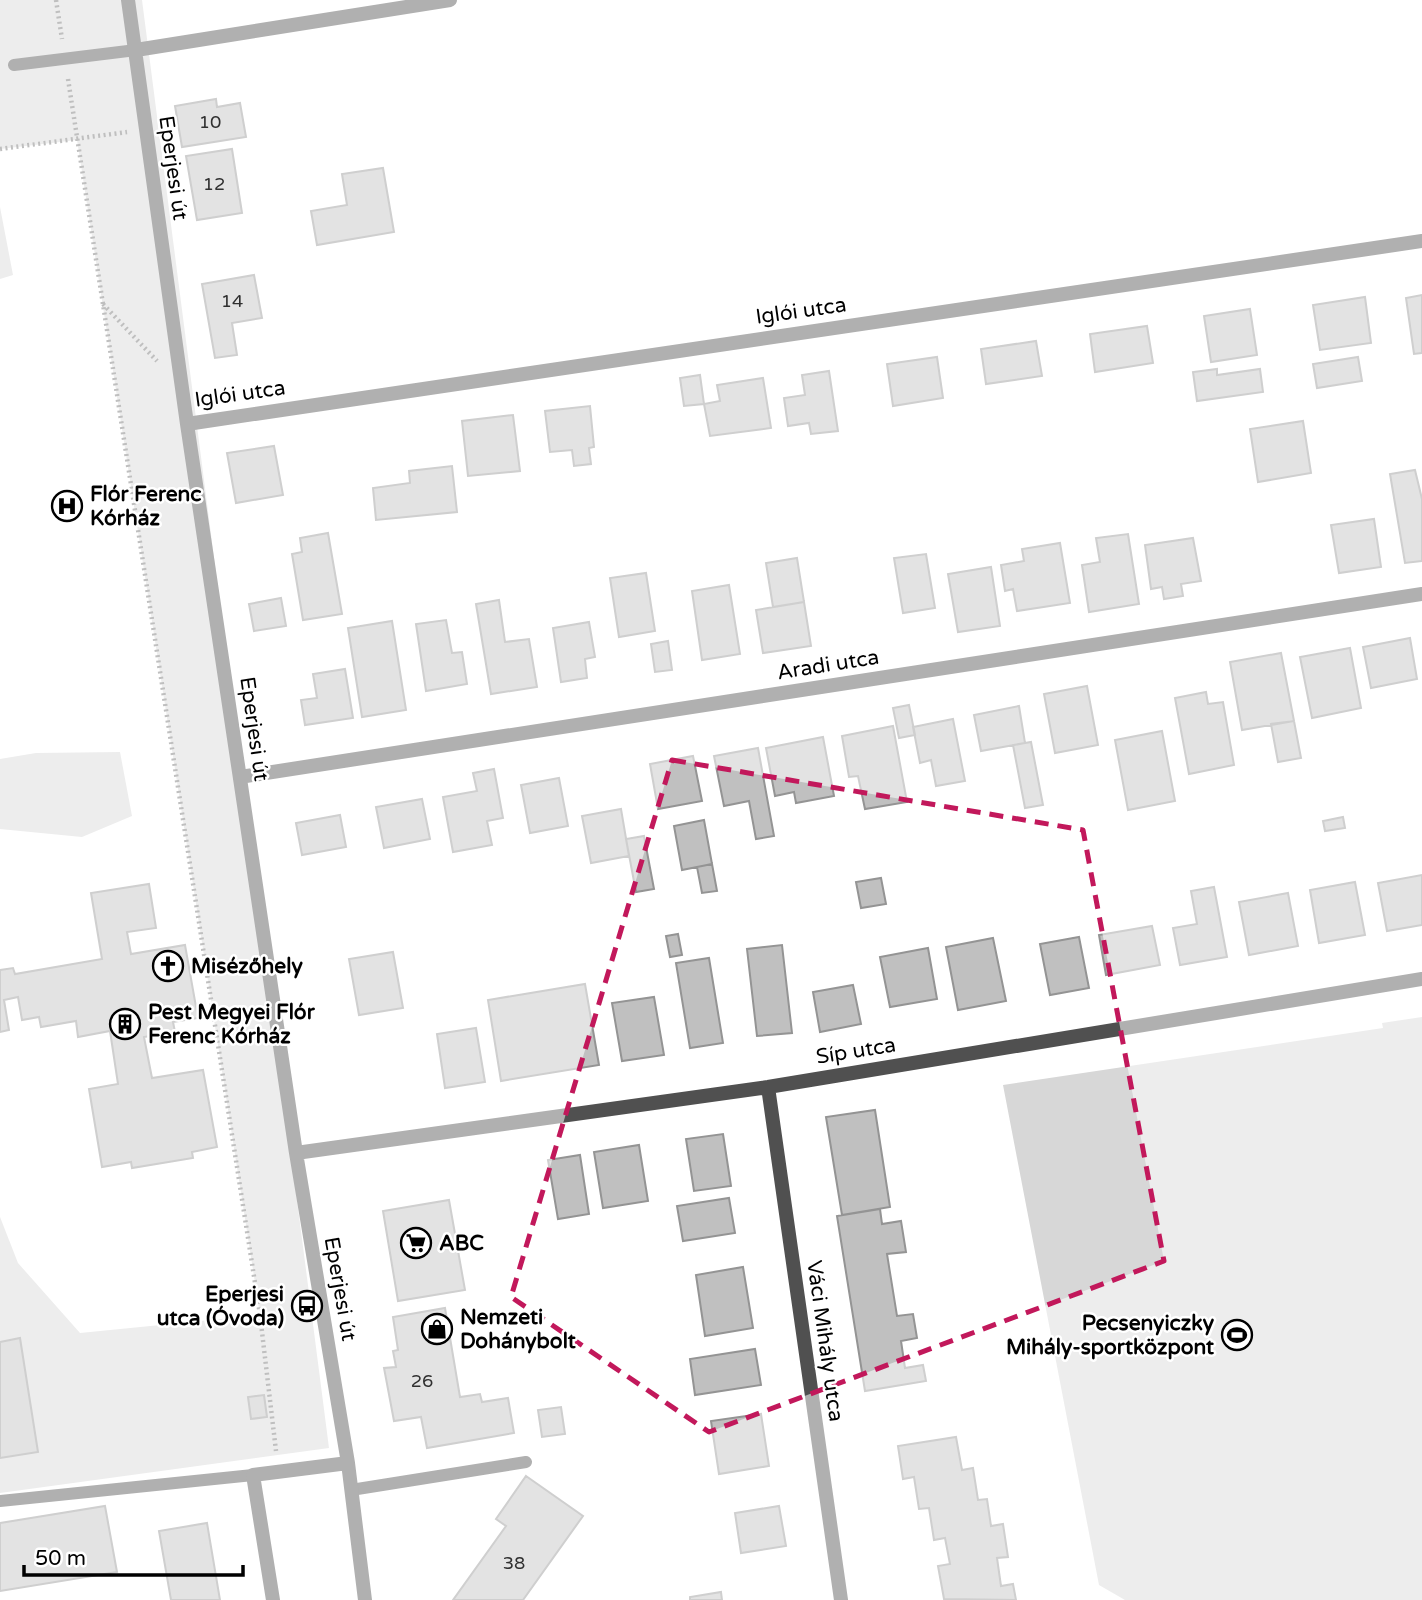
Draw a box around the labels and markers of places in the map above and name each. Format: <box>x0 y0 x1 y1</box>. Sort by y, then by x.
place label: Flór Ferenc Kórház <box>90 482 202 531</box>
hospital icon: Flór Ferenc Kórház <box>50 489 84 523</box>
church icon: Misézőhely <box>151 949 185 983</box>
place label: Misézőhely <box>191 954 303 979</box>
place label: Pest Megyei Flór Ferenc Kórház <box>148 1000 316 1049</box>
building icon: Pest Megyei Flór Ferenc Kórház <box>108 1007 142 1041</box>
supermarket icon: ABC <box>399 1226 433 1260</box>
place label: ABC <box>439 1231 484 1256</box>
place label: Eperjesi utca (Óvoda) <box>157 1282 284 1331</box>
bus stop icon: Eperjesi utca (Óvoda) <box>290 1289 324 1323</box>
place label: Nemzeti Dohánybolt <box>460 1305 576 1354</box>
place label: Pecsenyiczky Mihály-sportközpont <box>1006 1311 1215 1360</box>
shop icon: Nemzeti Dohánybolt <box>420 1312 454 1346</box>
sports icon: Pecsenyiczky Mihály-sportközpont <box>1220 1318 1254 1352</box>

